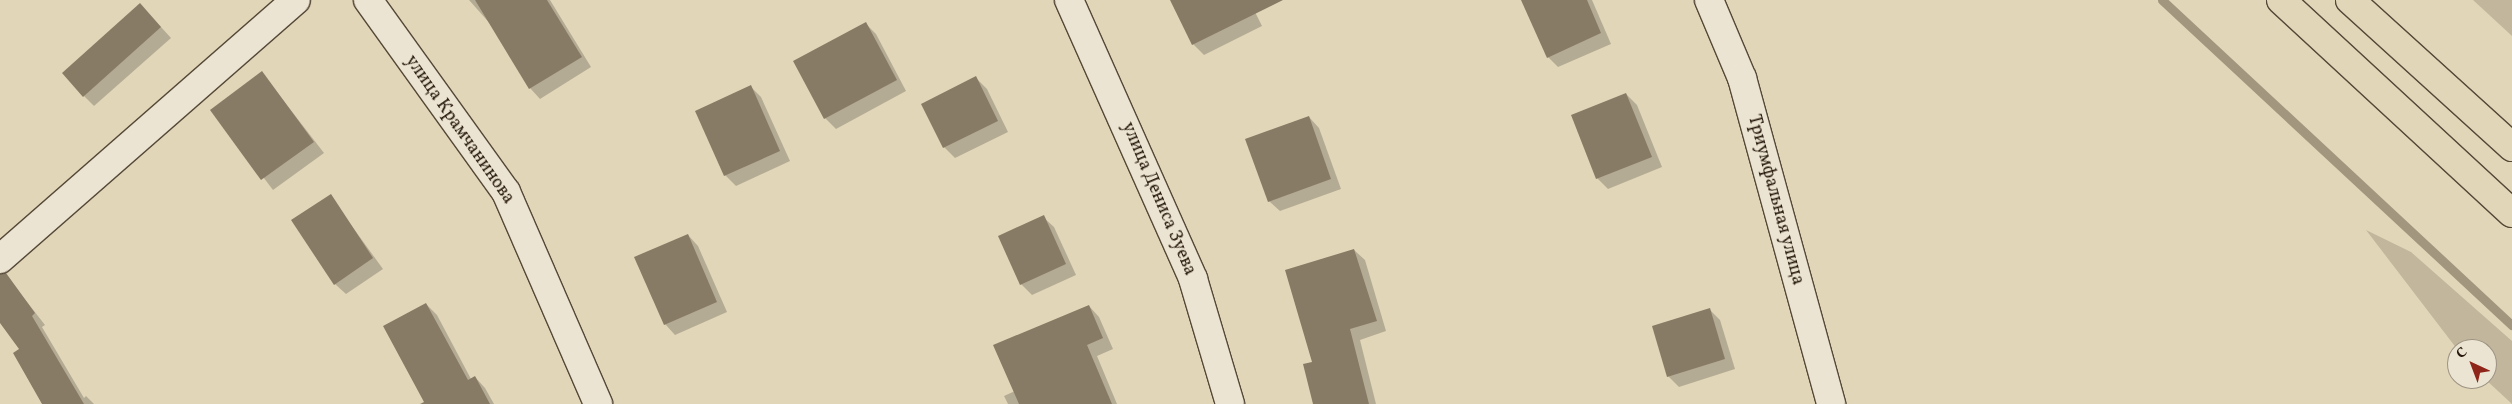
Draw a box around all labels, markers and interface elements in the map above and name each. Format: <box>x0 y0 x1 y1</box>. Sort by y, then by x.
street label: улица Крамчанинова <box>400 52 518 208</box>
street label: Триумфальная улица <box>1742 112 1808 288</box>
street label: улица Дениса Зуева <box>1116 119 1200 279</box>
north arrow <box>2447 339 2497 389</box>
text: С <box>2452 343 2472 363</box>

